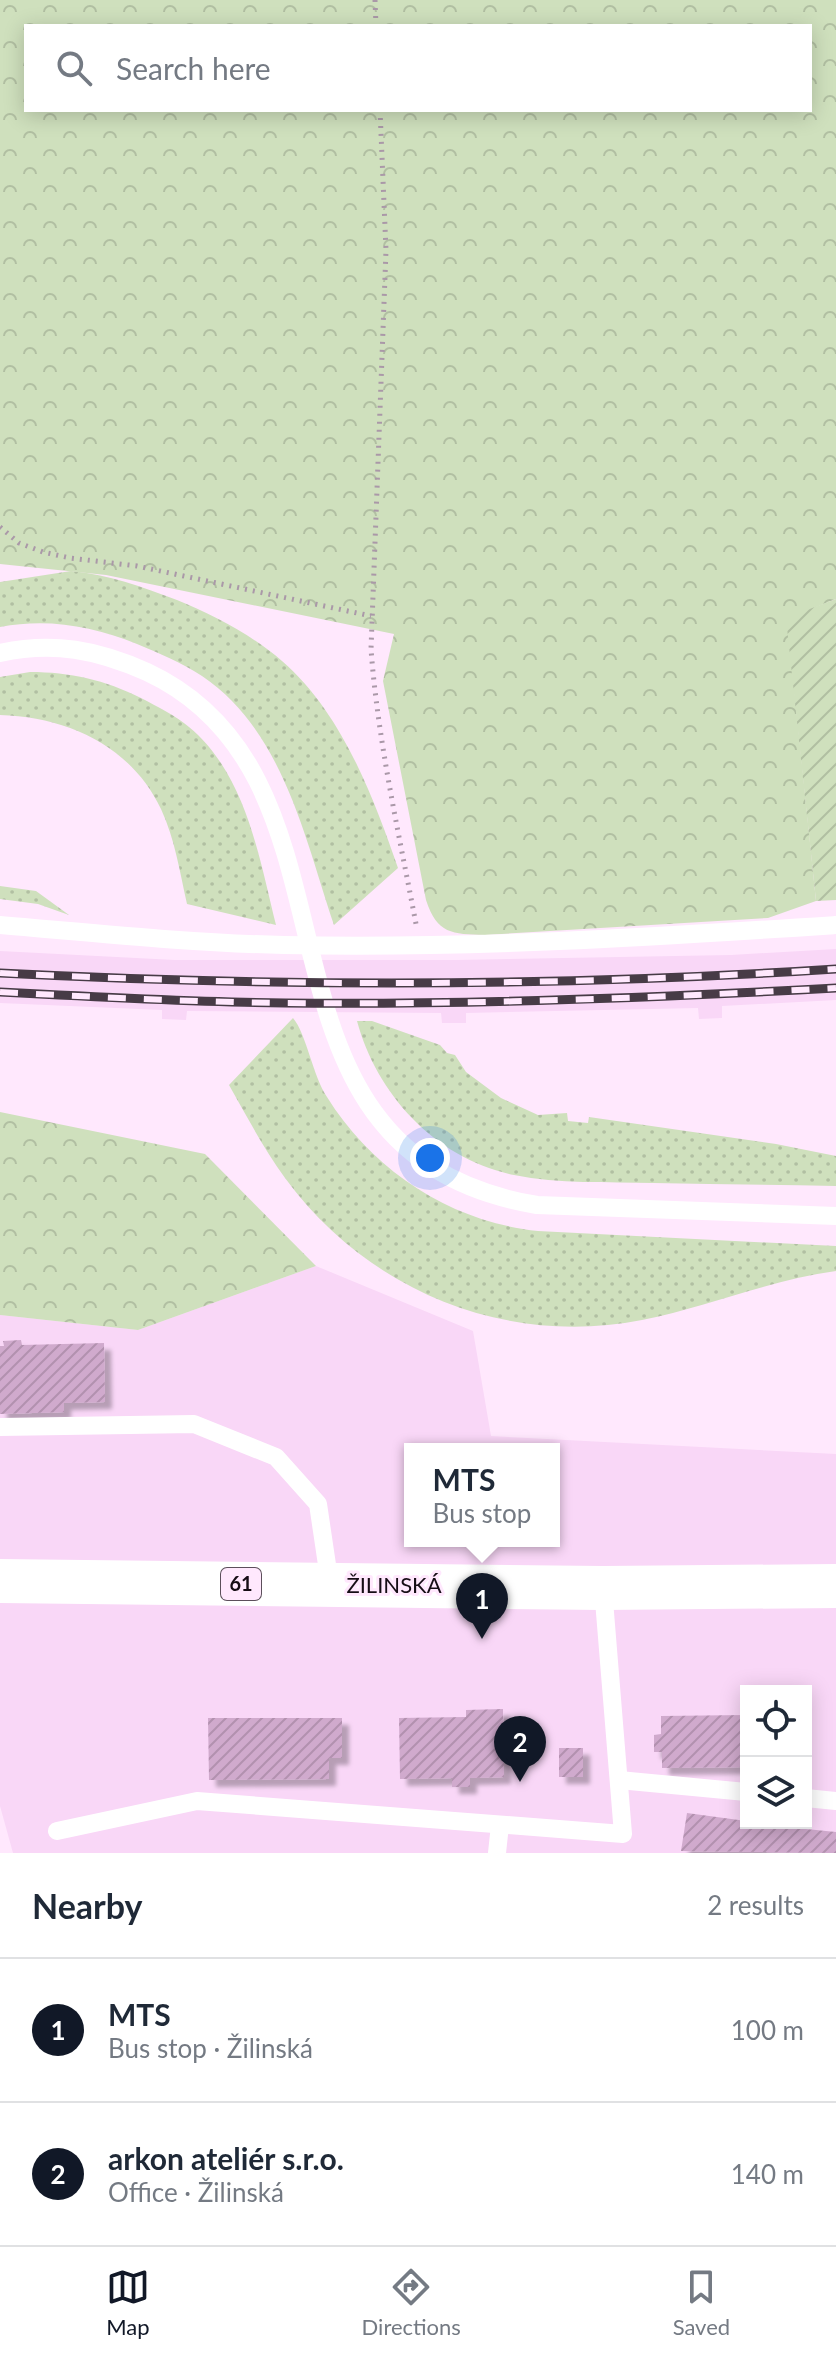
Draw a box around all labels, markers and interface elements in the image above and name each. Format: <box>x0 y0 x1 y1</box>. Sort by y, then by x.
search box <box>24 24 812 112</box>
icon: search <box>52 46 96 90</box>
text: Search here <box>116 50 271 86</box>
your location <box>410 1138 450 1178</box>
popup <box>404 1443 560 1547</box>
text: MTS <box>433 1461 495 1497</box>
text: Bus stop <box>433 1497 531 1529</box>
road number: 61 <box>221 1568 261 1600</box>
street label: ŽILINSKÁ <box>346 1571 442 1598</box>
pin: 1 <box>456 1573 508 1639</box>
map controls <box>740 1685 812 1829</box>
button: locate <box>740 1685 812 1757</box>
pin: 2 <box>494 1716 546 1782</box>
button: layers <box>740 1757 812 1829</box>
text: Nearby <box>32 1885 143 1926</box>
text: 2 results <box>707 1889 804 1921</box>
text: MTS <box>108 1996 171 2032</box>
text: 1 <box>50 2014 66 2046</box>
text: 100 m <box>731 2014 804 2046</box>
text: Bus stop · Žilinská <box>108 2032 313 2064</box>
text: arkon ateliér s.r.o. <box>108 2140 344 2176</box>
text: 2 <box>50 2158 66 2190</box>
text: 140 m <box>731 2158 804 2190</box>
text: Office · Žilinská <box>108 2176 284 2208</box>
tab: Map <box>106 2265 150 2340</box>
tab: Directions <box>362 2265 461 2340</box>
tab: Saved <box>673 2265 730 2340</box>

